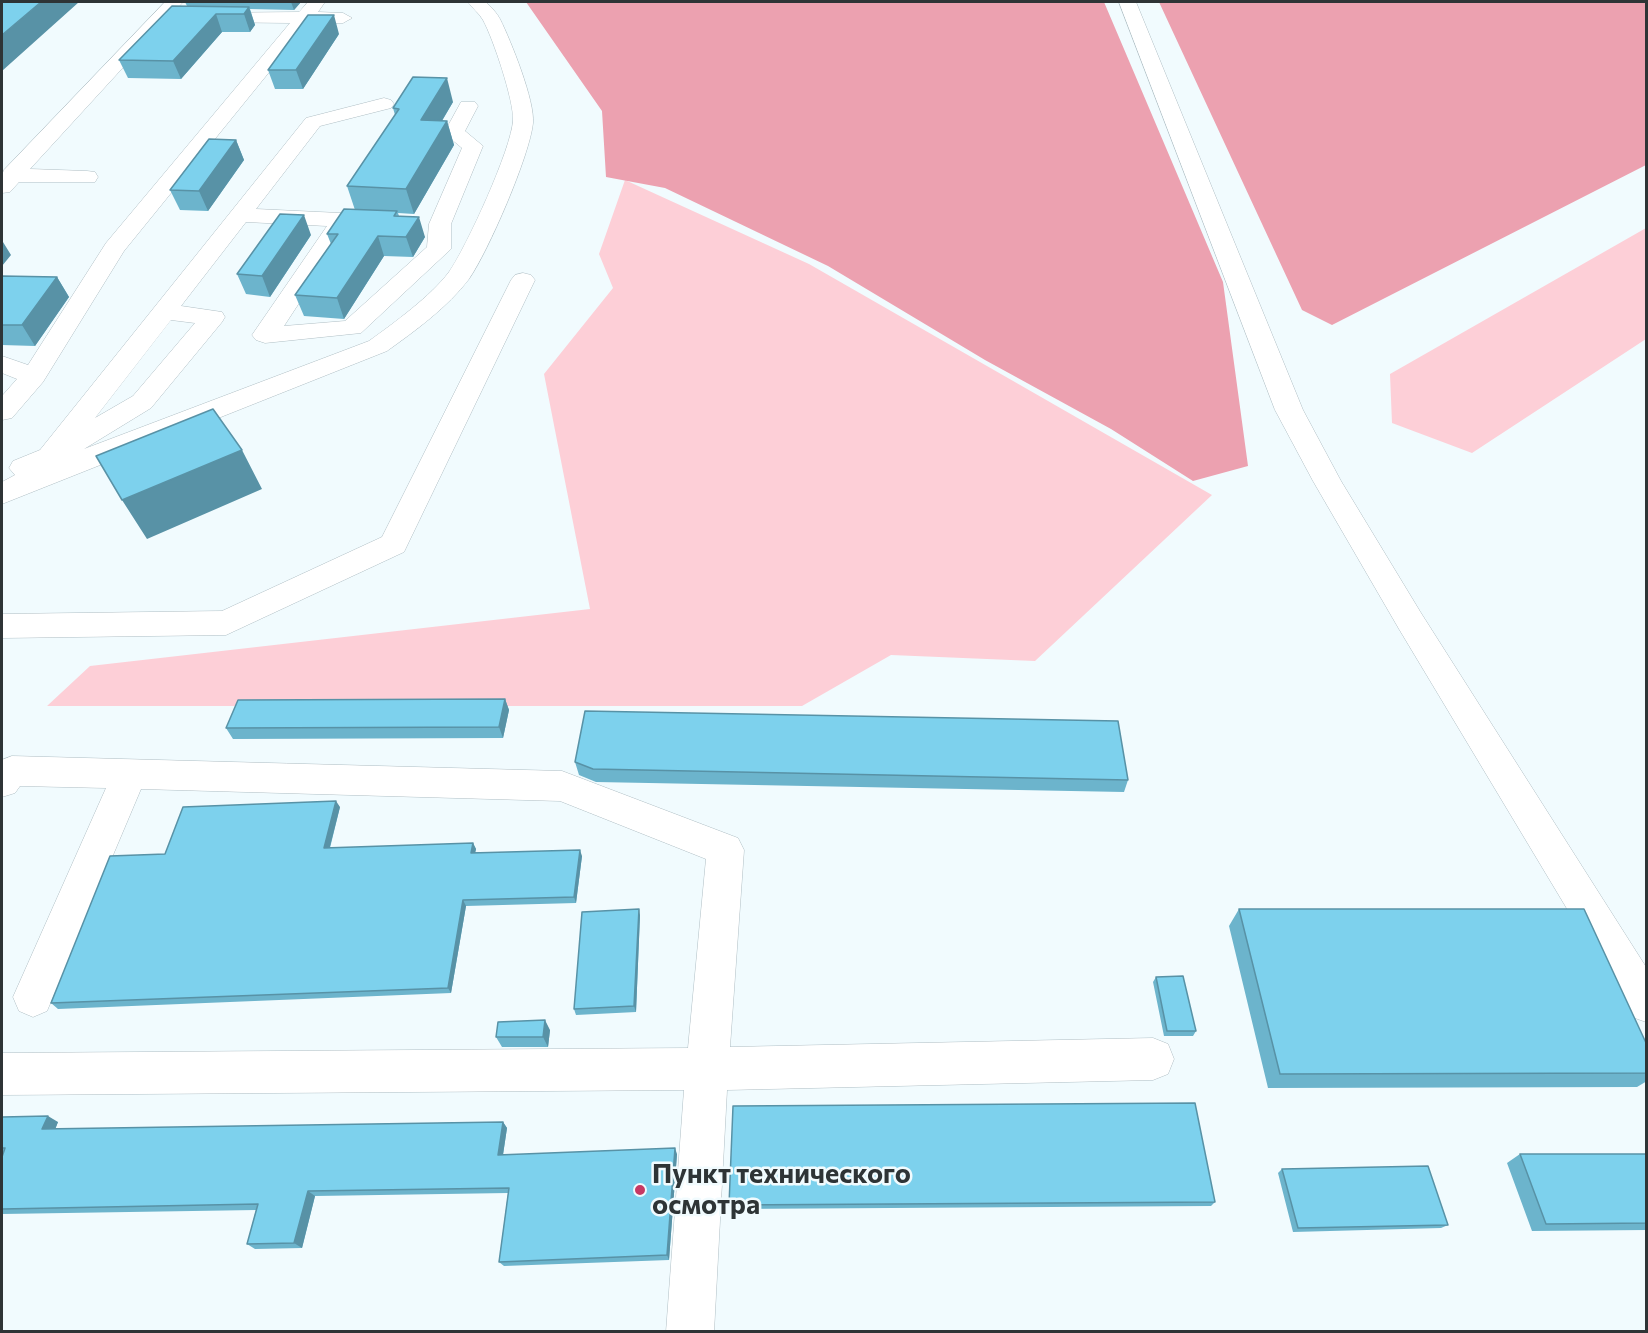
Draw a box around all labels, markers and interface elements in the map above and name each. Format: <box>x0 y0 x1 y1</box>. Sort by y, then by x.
place label: Пункт технического осмотра <box>652 1158 911 1221</box>
marker: Пункт технического осмотра <box>633 1183 647 1197</box>

